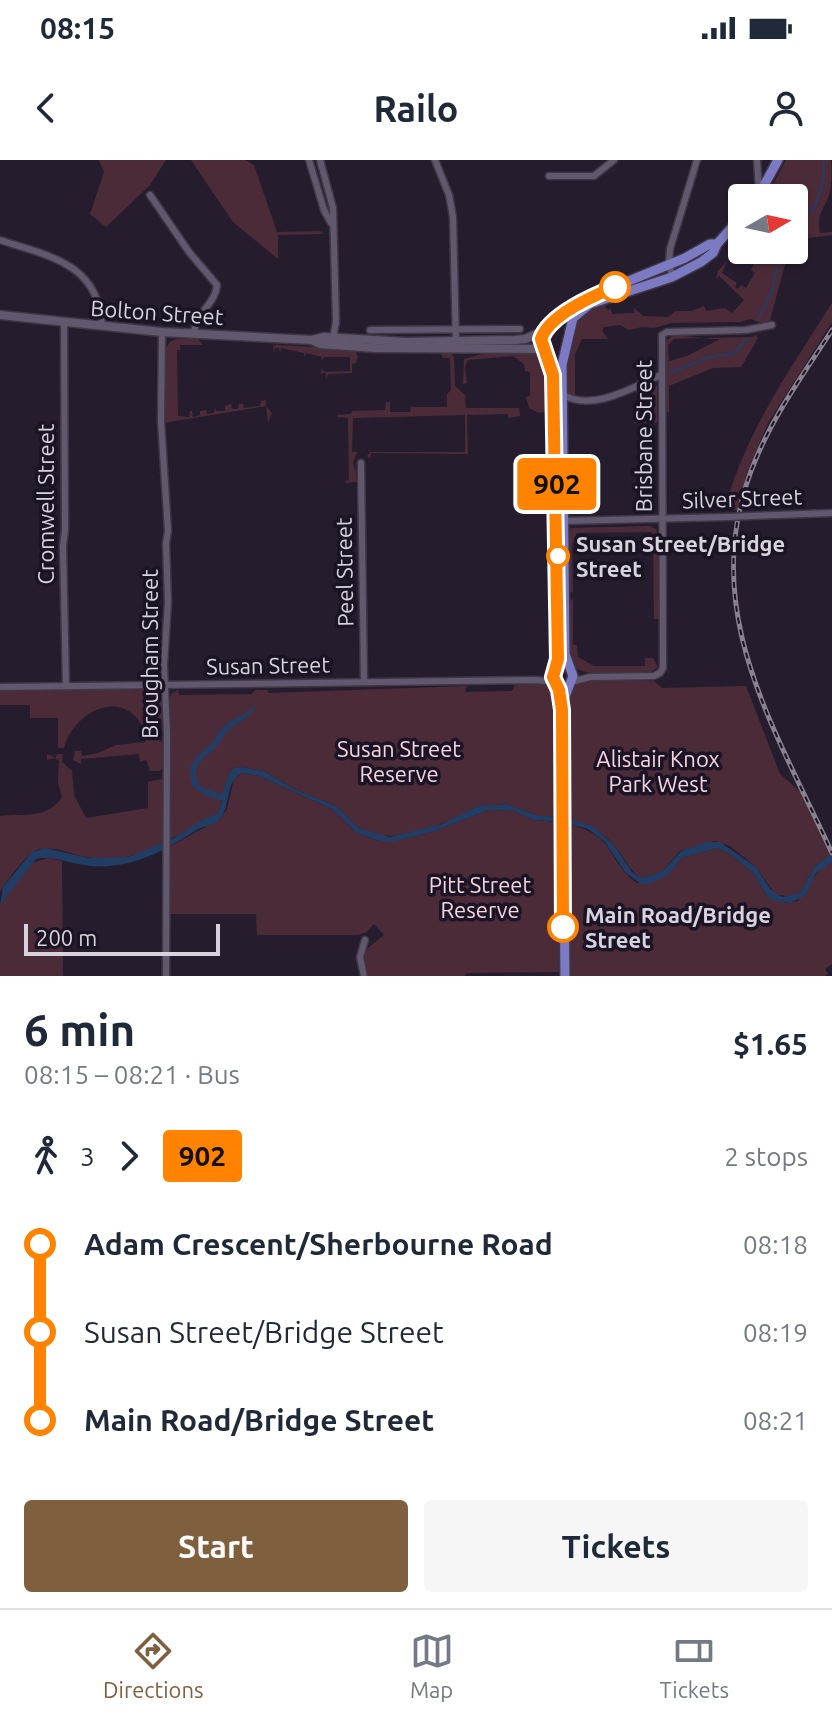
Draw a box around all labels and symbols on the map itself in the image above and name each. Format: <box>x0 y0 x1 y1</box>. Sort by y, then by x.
north arrow <box>728 184 808 264</box>
unlabelled marker <box>600 272 630 302</box>
street label: Bolton Street <box>90 295 225 329</box>
street label: Brisbane Street <box>631 359 656 512</box>
street label: Cromwell Street <box>33 423 58 584</box>
line badge: 902 <box>511 458 603 510</box>
street label: Silver Street <box>681 483 803 513</box>
street label: Peel Street <box>331 517 357 627</box>
place label: Susan Street/Bridge Street <box>576 531 785 581</box>
marker: Susan Street/Bridge Street <box>547 545 569 567</box>
street label: Brougham Street <box>137 569 162 739</box>
street label: Susan Street <box>206 651 331 679</box>
park label: Susan Street Reserve <box>337 736 461 786</box>
park label: Alistair Knox Park West <box>596 746 720 796</box>
park label: Pitt Street Reserve <box>429 872 531 922</box>
place label: Main Road/Bridge Street <box>585 902 771 952</box>
marker: Main Road/Bridge Street <box>548 912 578 942</box>
scale bar <box>24 920 220 956</box>

